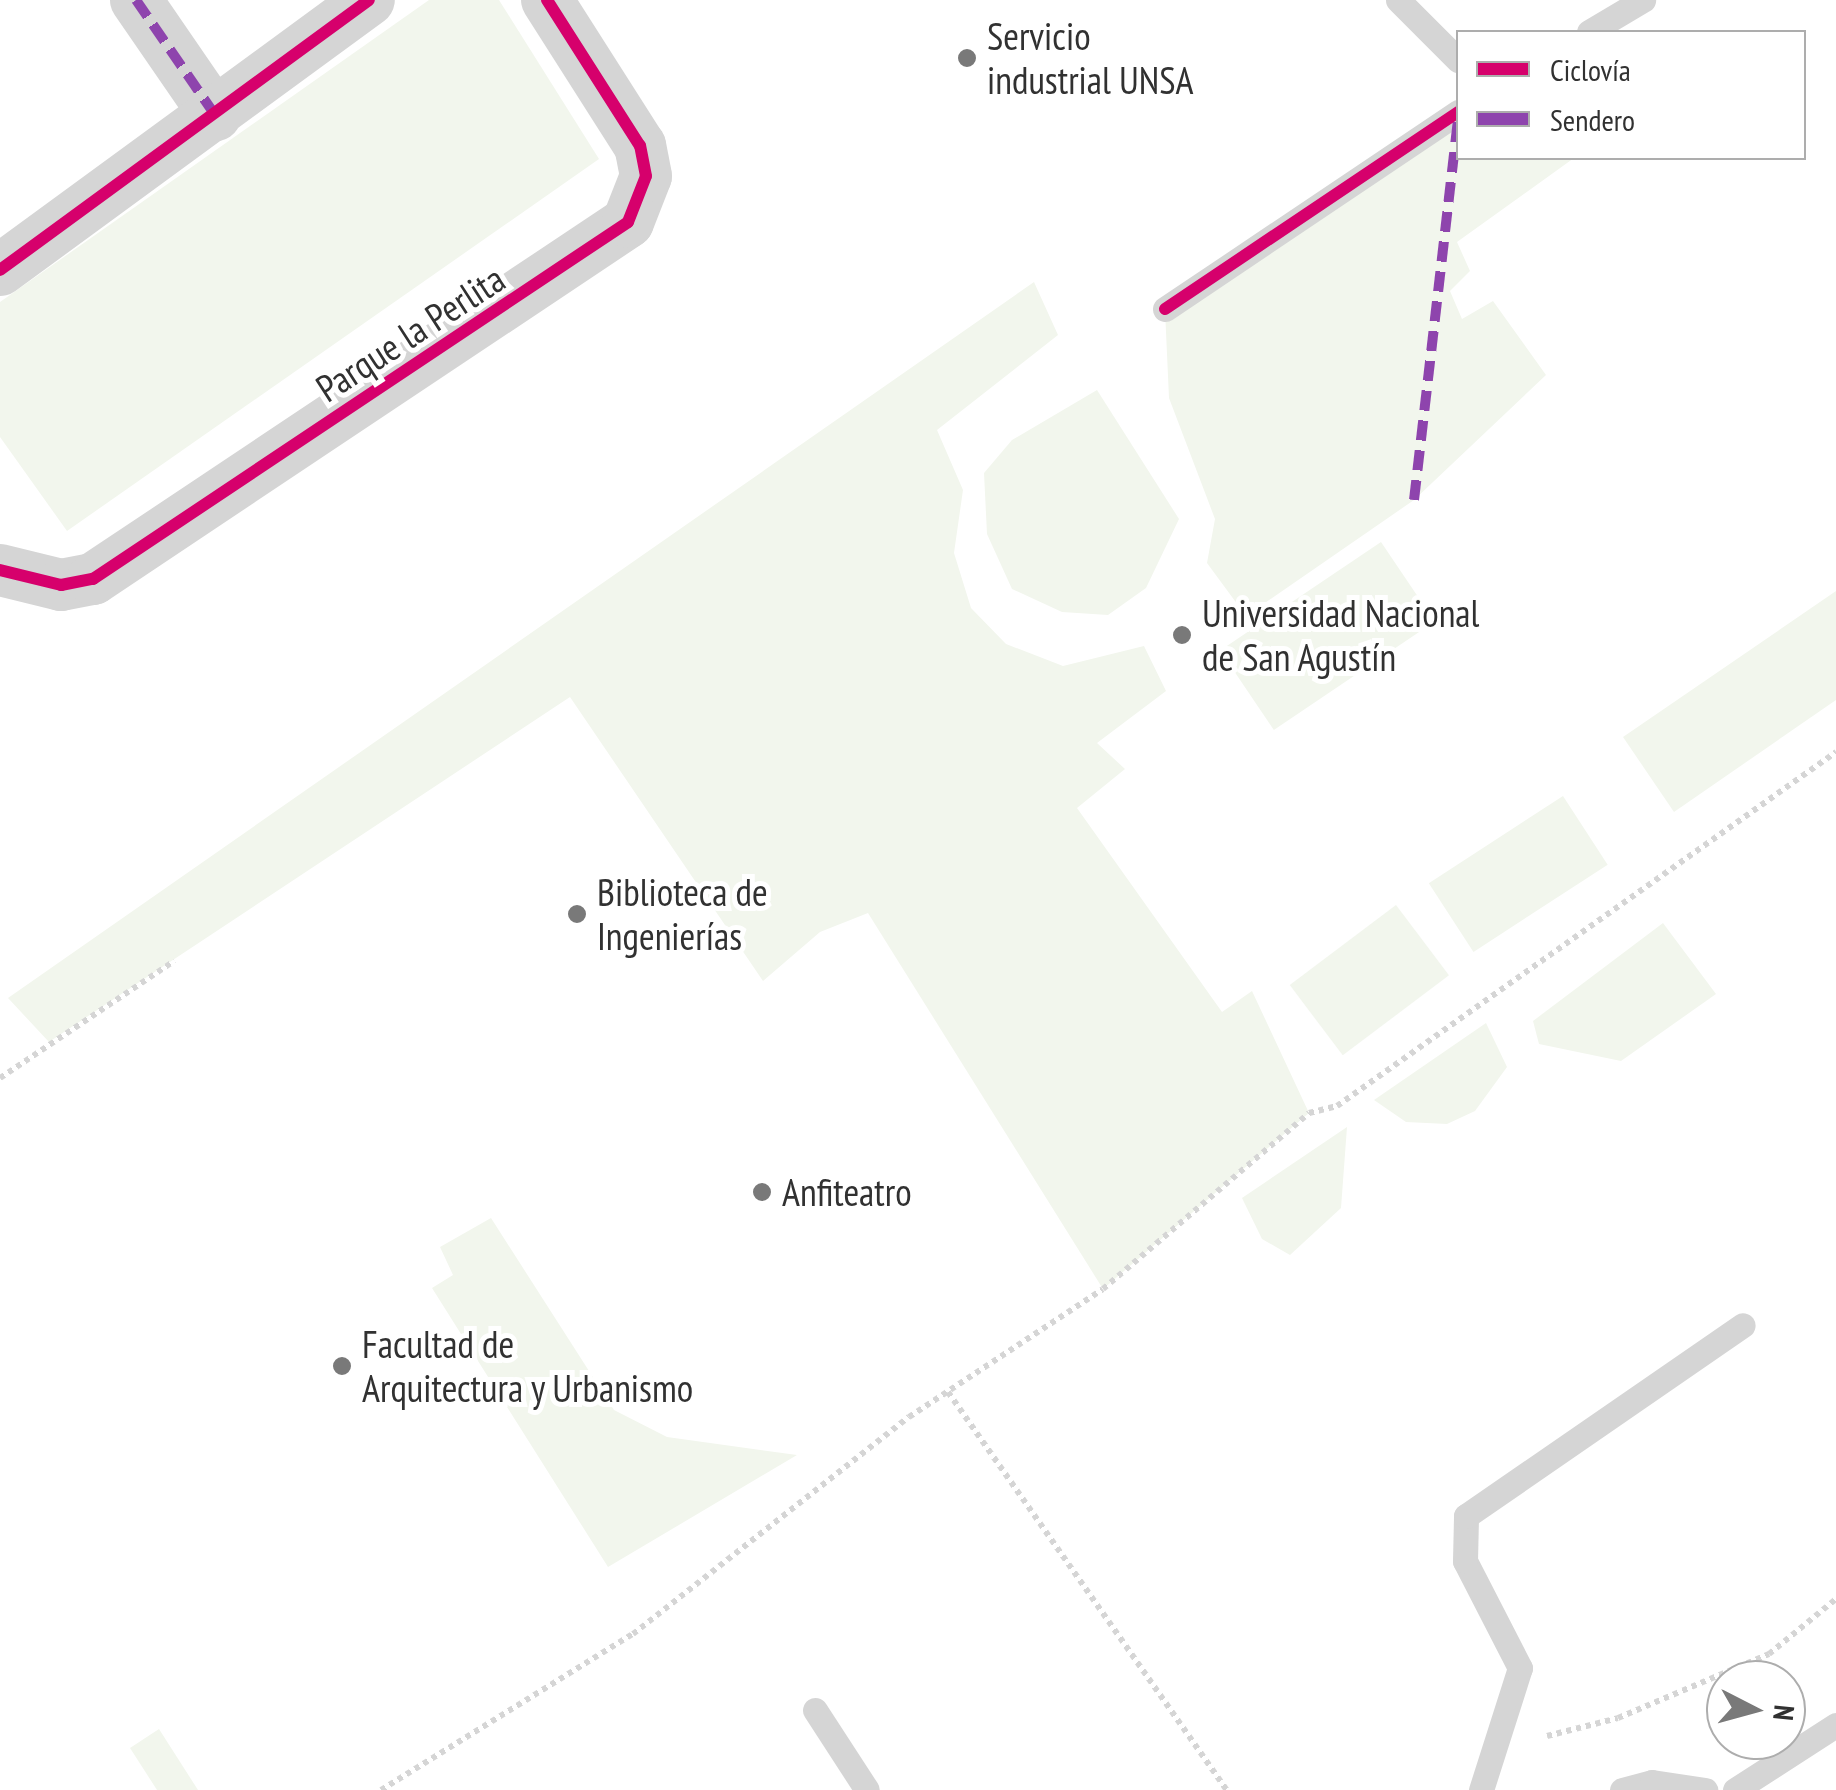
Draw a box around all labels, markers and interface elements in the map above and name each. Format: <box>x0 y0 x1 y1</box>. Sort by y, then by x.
place label: Servicio industrial UNSA <box>987 13 1193 102</box>
legend <box>1456 30 1806 160</box>
marker: Servicio industrial UNSA <box>956 47 978 69</box>
text: Ciclovía <box>1550 50 1631 89</box>
text: Sendero <box>1550 100 1635 139</box>
street label: Parque la Perlita <box>307 255 513 411</box>
place label: Universidad Nacional de San Agustín <box>1202 590 1479 679</box>
marker: Universidad Nacional de San Agustín <box>1171 624 1193 646</box>
place label: Biblioteca de Ingenierías <box>597 869 768 958</box>
marker: Biblioteca de Ingenierías <box>566 903 588 925</box>
place label: Anfiteatro <box>782 1169 912 1215</box>
marker: Anfiteatro <box>751 1181 773 1203</box>
place label: Facultad de Arquitectura y Urbanismo <box>362 1321 694 1410</box>
marker: Facultad de Arquitectura y Urbanismo <box>331 1355 353 1377</box>
north arrow <box>1706 1660 1806 1760</box>
text: N <box>1765 1704 1804 1722</box>

